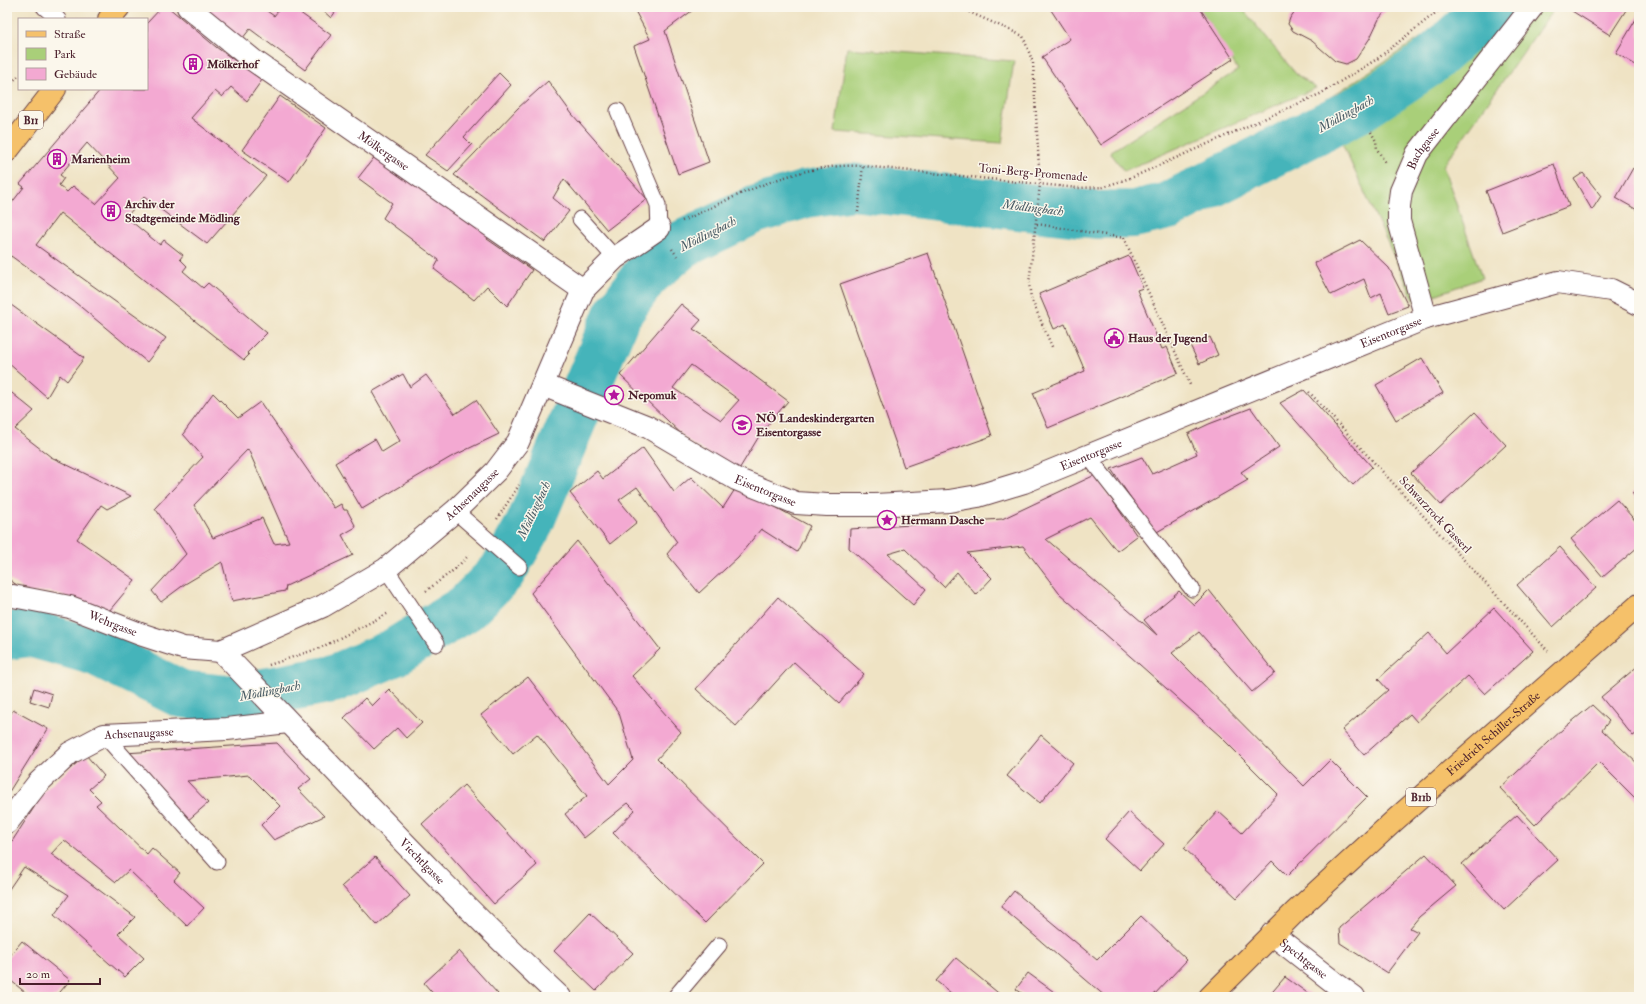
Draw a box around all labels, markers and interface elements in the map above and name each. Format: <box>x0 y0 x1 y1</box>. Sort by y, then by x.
legend <box>18 18 148 90</box>
text: Straße <box>54 27 85 42</box>
text: Park <box>54 47 76 62</box>
building icon: Mölkerhof <box>182 53 204 75</box>
place label: Mölkerhof <box>206 57 260 72</box>
text: Gebäude <box>54 67 97 82</box>
water label: Mödlingbach <box>1314 92 1377 136</box>
road number: B11 <box>19 111 43 129</box>
street label: Bachgasse <box>1404 124 1443 172</box>
street label: Mölkergasse <box>355 128 412 174</box>
building icon: Marienheim <box>46 148 68 170</box>
place label: Marienheim <box>70 152 131 167</box>
street label: Toni-Berg-Promenade <box>978 161 1088 185</box>
water label: Mödlingbach <box>1001 196 1065 220</box>
place label: Archiv der Stadtgemeinde Mödling <box>124 197 241 226</box>
building icon: Archiv der Stadtgemeinde Mödling <box>100 200 122 222</box>
water label: Mödlingbach <box>676 213 739 256</box>
street label: Eisentorgasse <box>1358 313 1424 352</box>
public building icon: Haus der Jugend <box>1103 327 1125 349</box>
place label: Haus der Jugend <box>1128 331 1207 346</box>
place icon: Nepomuk <box>603 384 625 406</box>
place label: Nepomuk <box>627 388 677 403</box>
place label: NÖ Landeskindergarten Eisentorgasse <box>755 411 875 440</box>
school or university icon: NÖ Landeskindergarten Eisentorgasse <box>731 414 753 436</box>
street label: Eisentorgasse <box>1058 435 1124 474</box>
street label: Achsenaugasse <box>441 465 502 524</box>
street label: Eisentorgasse <box>732 472 799 510</box>
street label: Schwarzrock Gasserl <box>1396 474 1474 556</box>
water label: Mödlingbach <box>513 479 554 542</box>
place icon: Hermann Dasche <box>876 509 898 531</box>
place label: Hermann Dasche <box>901 513 985 528</box>
street label: Wehrgasse <box>85 607 139 640</box>
water label: Mödlingbach <box>237 677 302 705</box>
street label: Friedrich Schiller-Straße <box>1443 688 1543 779</box>
street label: Achsenaugasse <box>103 724 174 743</box>
road number: B11b <box>1406 788 1436 806</box>
street label: Viechtlgasse <box>396 835 448 888</box>
street label: Spechtgasse <box>1277 935 1331 982</box>
scale bar <box>20 960 100 986</box>
text: 20 m <box>26 967 51 982</box>

